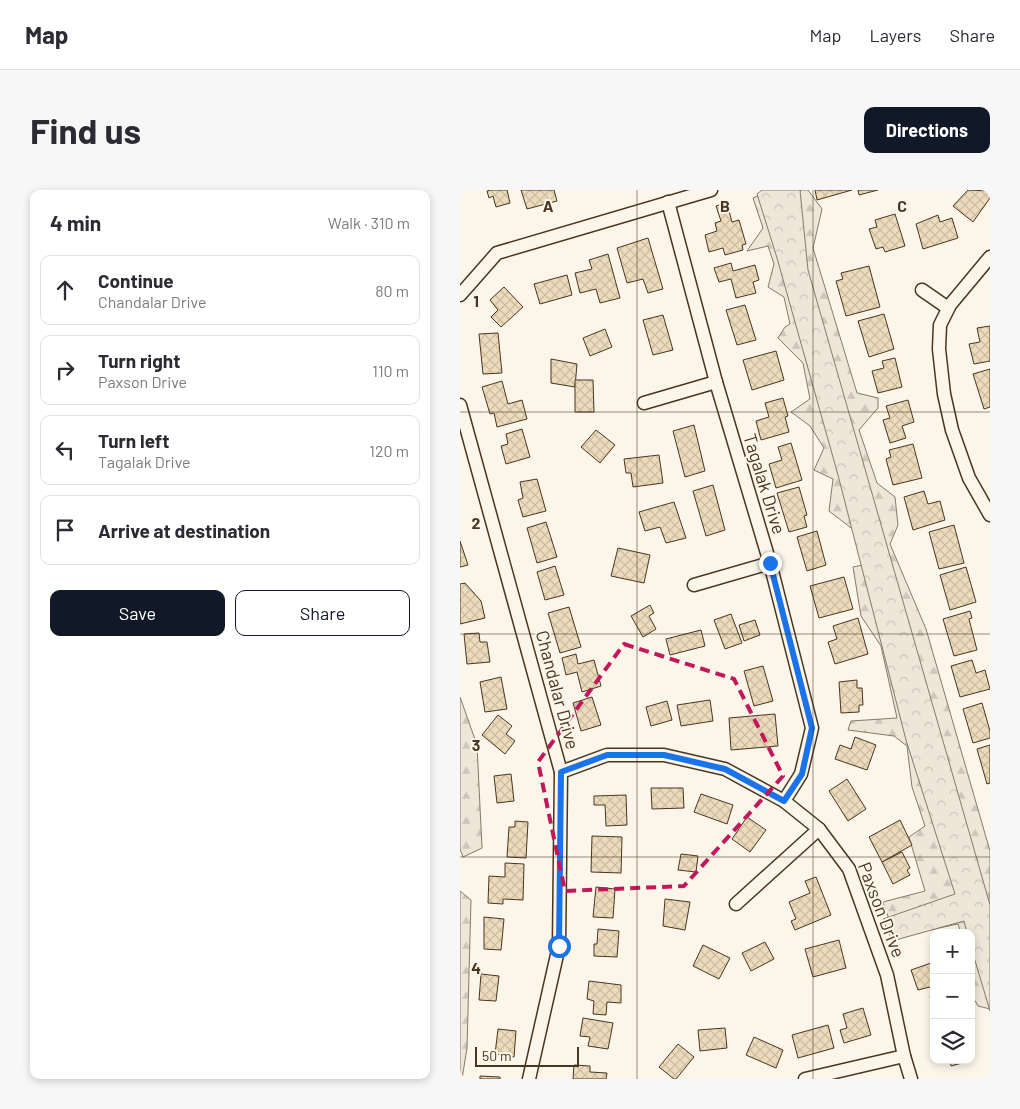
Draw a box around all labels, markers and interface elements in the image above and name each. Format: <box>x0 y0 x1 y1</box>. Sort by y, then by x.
text: Map <box>25 20 68 49</box>
text: Map <box>809 24 841 46</box>
text: Layers <box>869 24 922 46</box>
text: Share <box>950 24 995 46</box>
button: Directions <box>864 107 990 153</box>
text: Find us <box>30 109 141 151</box>
text: A <box>543 196 554 215</box>
text: B <box>720 196 730 215</box>
text: C <box>897 196 907 215</box>
text: 4 min <box>50 210 101 235</box>
text: Walk · 310 m <box>328 213 410 232</box>
text: Continue <box>98 269 174 292</box>
icon: ahead <box>51 276 79 304</box>
text: 80 m <box>375 281 409 300</box>
text: 1 <box>473 291 479 310</box>
text: Chandalar Drive <box>98 292 206 311</box>
text: Turn right <box>98 349 180 372</box>
icon: right <box>51 356 79 384</box>
text: 110 m <box>372 361 409 380</box>
text: Paxson Drive <box>98 372 187 391</box>
text: Turn left <box>98 429 169 452</box>
street label: Tagalak Drive <box>739 431 791 537</box>
icon: left <box>51 436 79 464</box>
text: 120 m <box>369 441 409 460</box>
text: Tagalak Drive <box>98 452 191 471</box>
text: 2 <box>472 513 481 532</box>
icon: arrive <box>51 516 79 544</box>
text: Arrive at destination <box>98 519 270 542</box>
route end <box>759 552 782 575</box>
button: Save <box>50 590 225 636</box>
button: Share <box>235 590 410 636</box>
street label: Chandalar Drive <box>532 628 584 752</box>
text: 3 <box>472 735 480 754</box>
street label: Paxson Drive <box>854 859 910 960</box>
map controls <box>930 929 975 1064</box>
button: + <box>930 929 975 974</box>
route start <box>548 935 571 958</box>
text: 4 <box>471 958 481 977</box>
button: − <box>930 974 975 1019</box>
button: layers <box>930 1019 975 1064</box>
scale bar <box>475 1044 579 1067</box>
text: 50 m <box>482 1047 511 1064</box>

